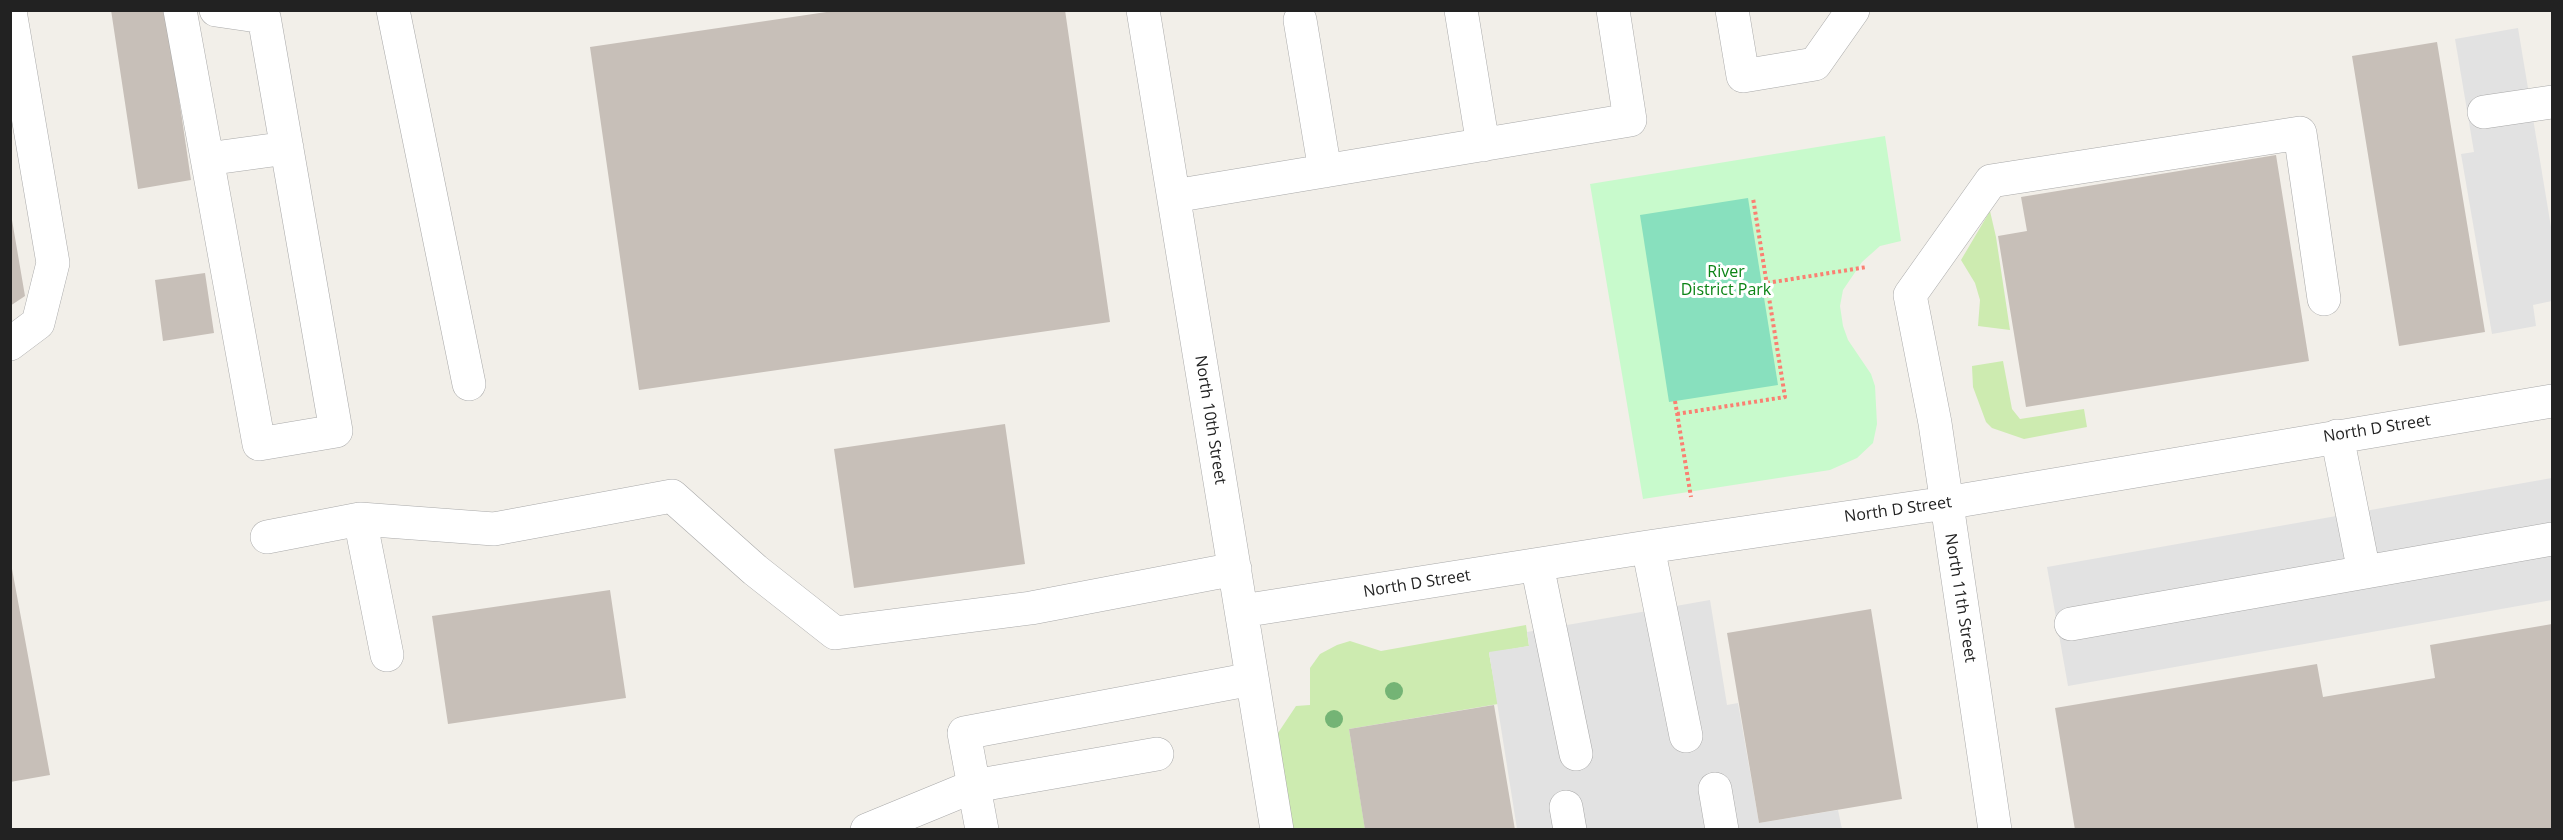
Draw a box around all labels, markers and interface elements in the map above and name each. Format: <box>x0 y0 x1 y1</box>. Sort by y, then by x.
park label: River District Park <box>1681 262 1771 300</box>
street label: North 10th Street <box>1190 354 1230 486</box>
street label: North D Street <box>2322 411 2432 447</box>
street label: North D Street <box>1843 493 1953 527</box>
street label: North 11th Street <box>1940 532 1980 664</box>
street label: North D Street <box>1362 566 1472 602</box>

